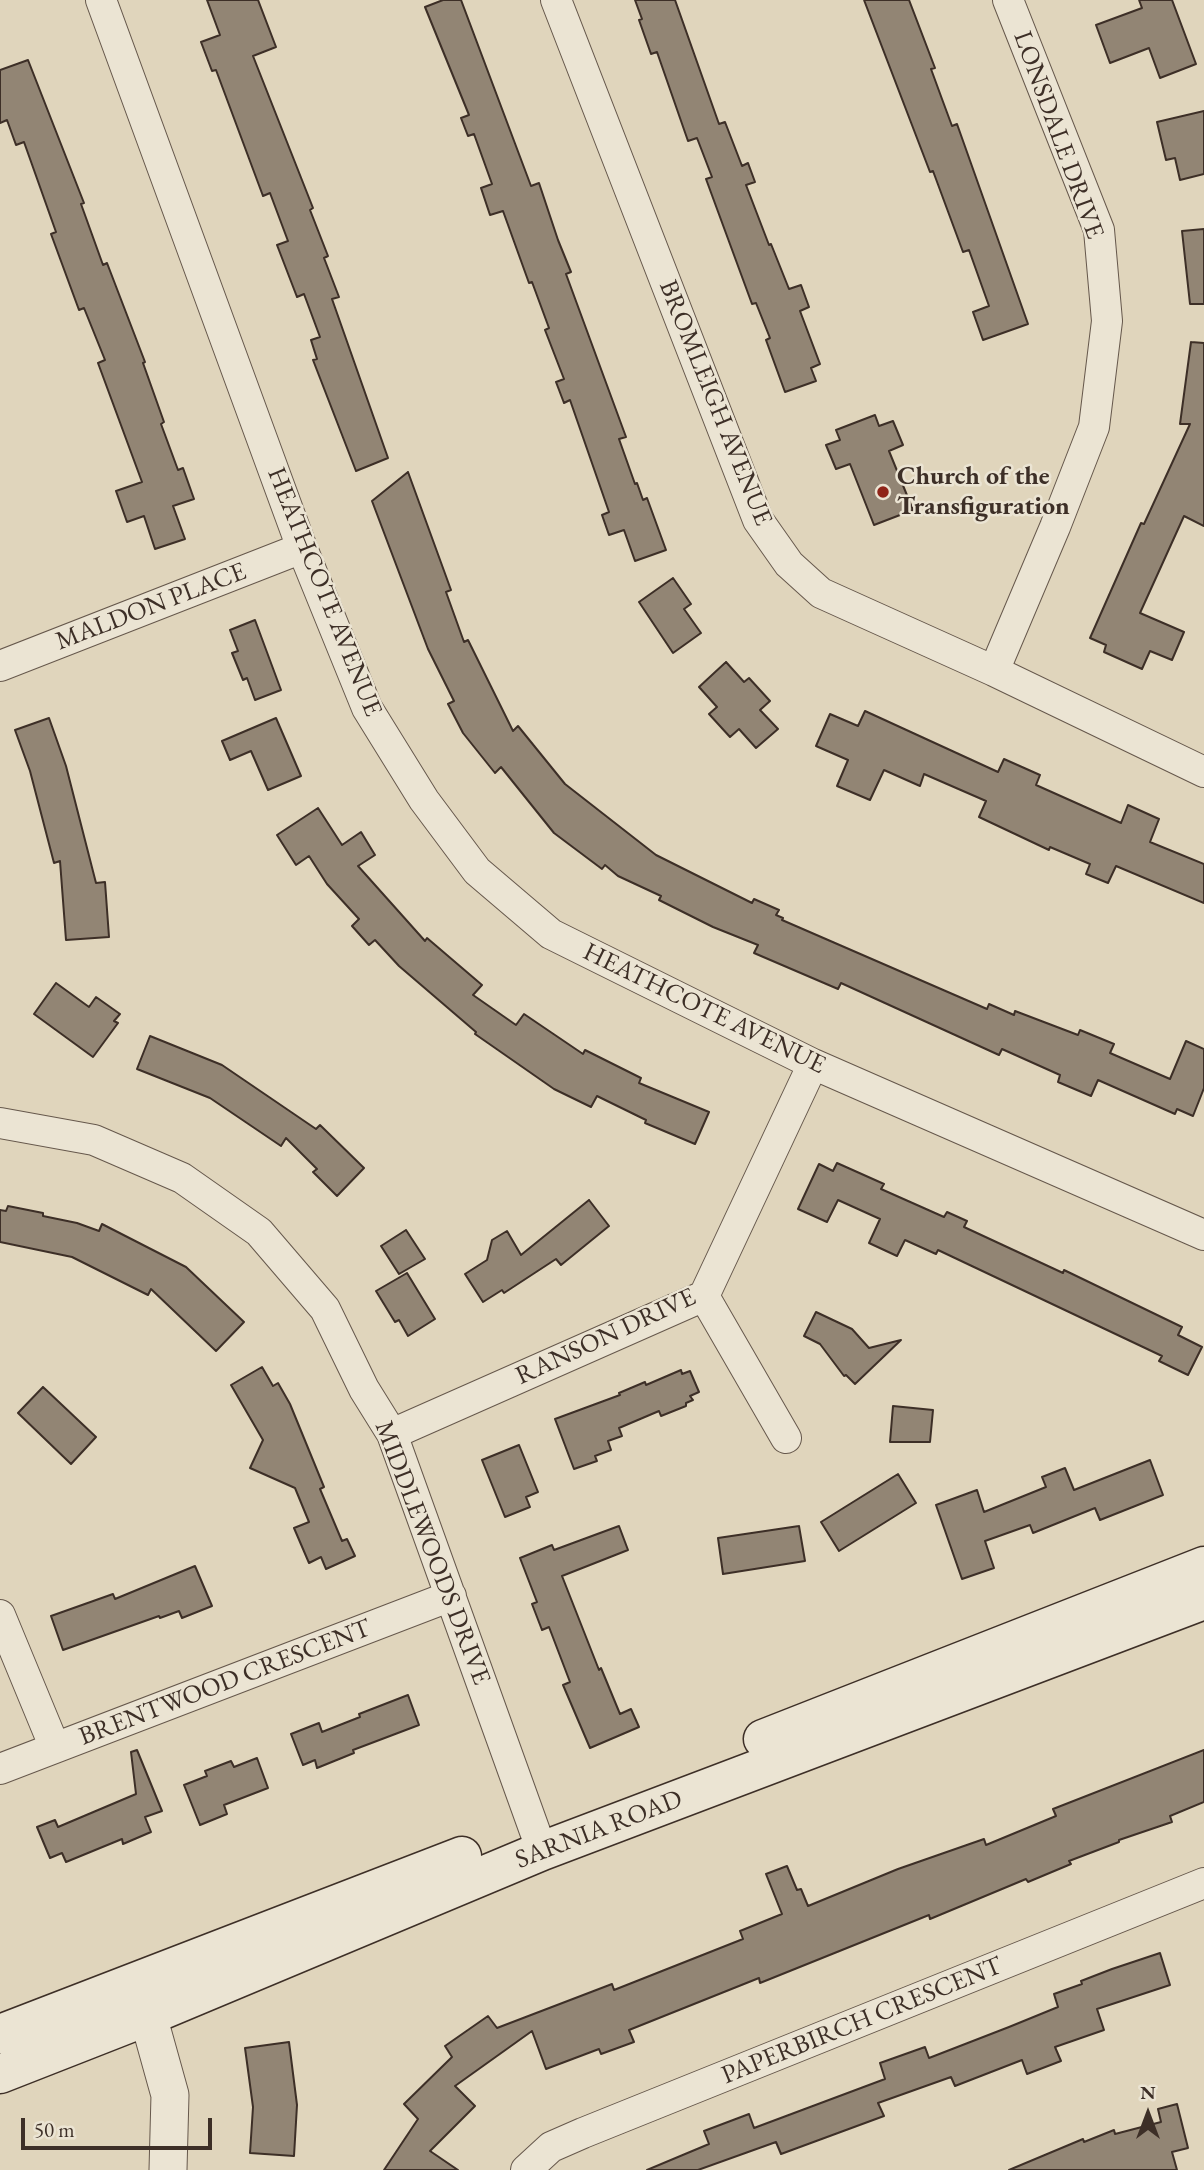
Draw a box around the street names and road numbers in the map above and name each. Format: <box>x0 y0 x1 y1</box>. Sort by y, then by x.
street label: LONSDALE DRIVE <box>1006 27 1110 243</box>
street label: BROMLEIGH AVENUE <box>651 276 779 530</box>
street label: HEATHCOTE AVENUE <box>260 463 388 721</box>
street label: MALDON PLACE <box>51 556 251 658</box>
street label: HEATHCOTE AVENUE <box>578 937 830 1081</box>
street label: RANSON DRIVE <box>511 1282 701 1392</box>
street label: MIDDLEWOODS DRIVE <box>367 1417 497 1689</box>
street label: BRENTWOOD CRESCENT <box>75 1613 375 1753</box>
street label: SARNIA ROAD <box>511 1784 687 1876</box>
street label: PAPERBIRCH CRESCENT <box>717 1950 1007 2092</box>

